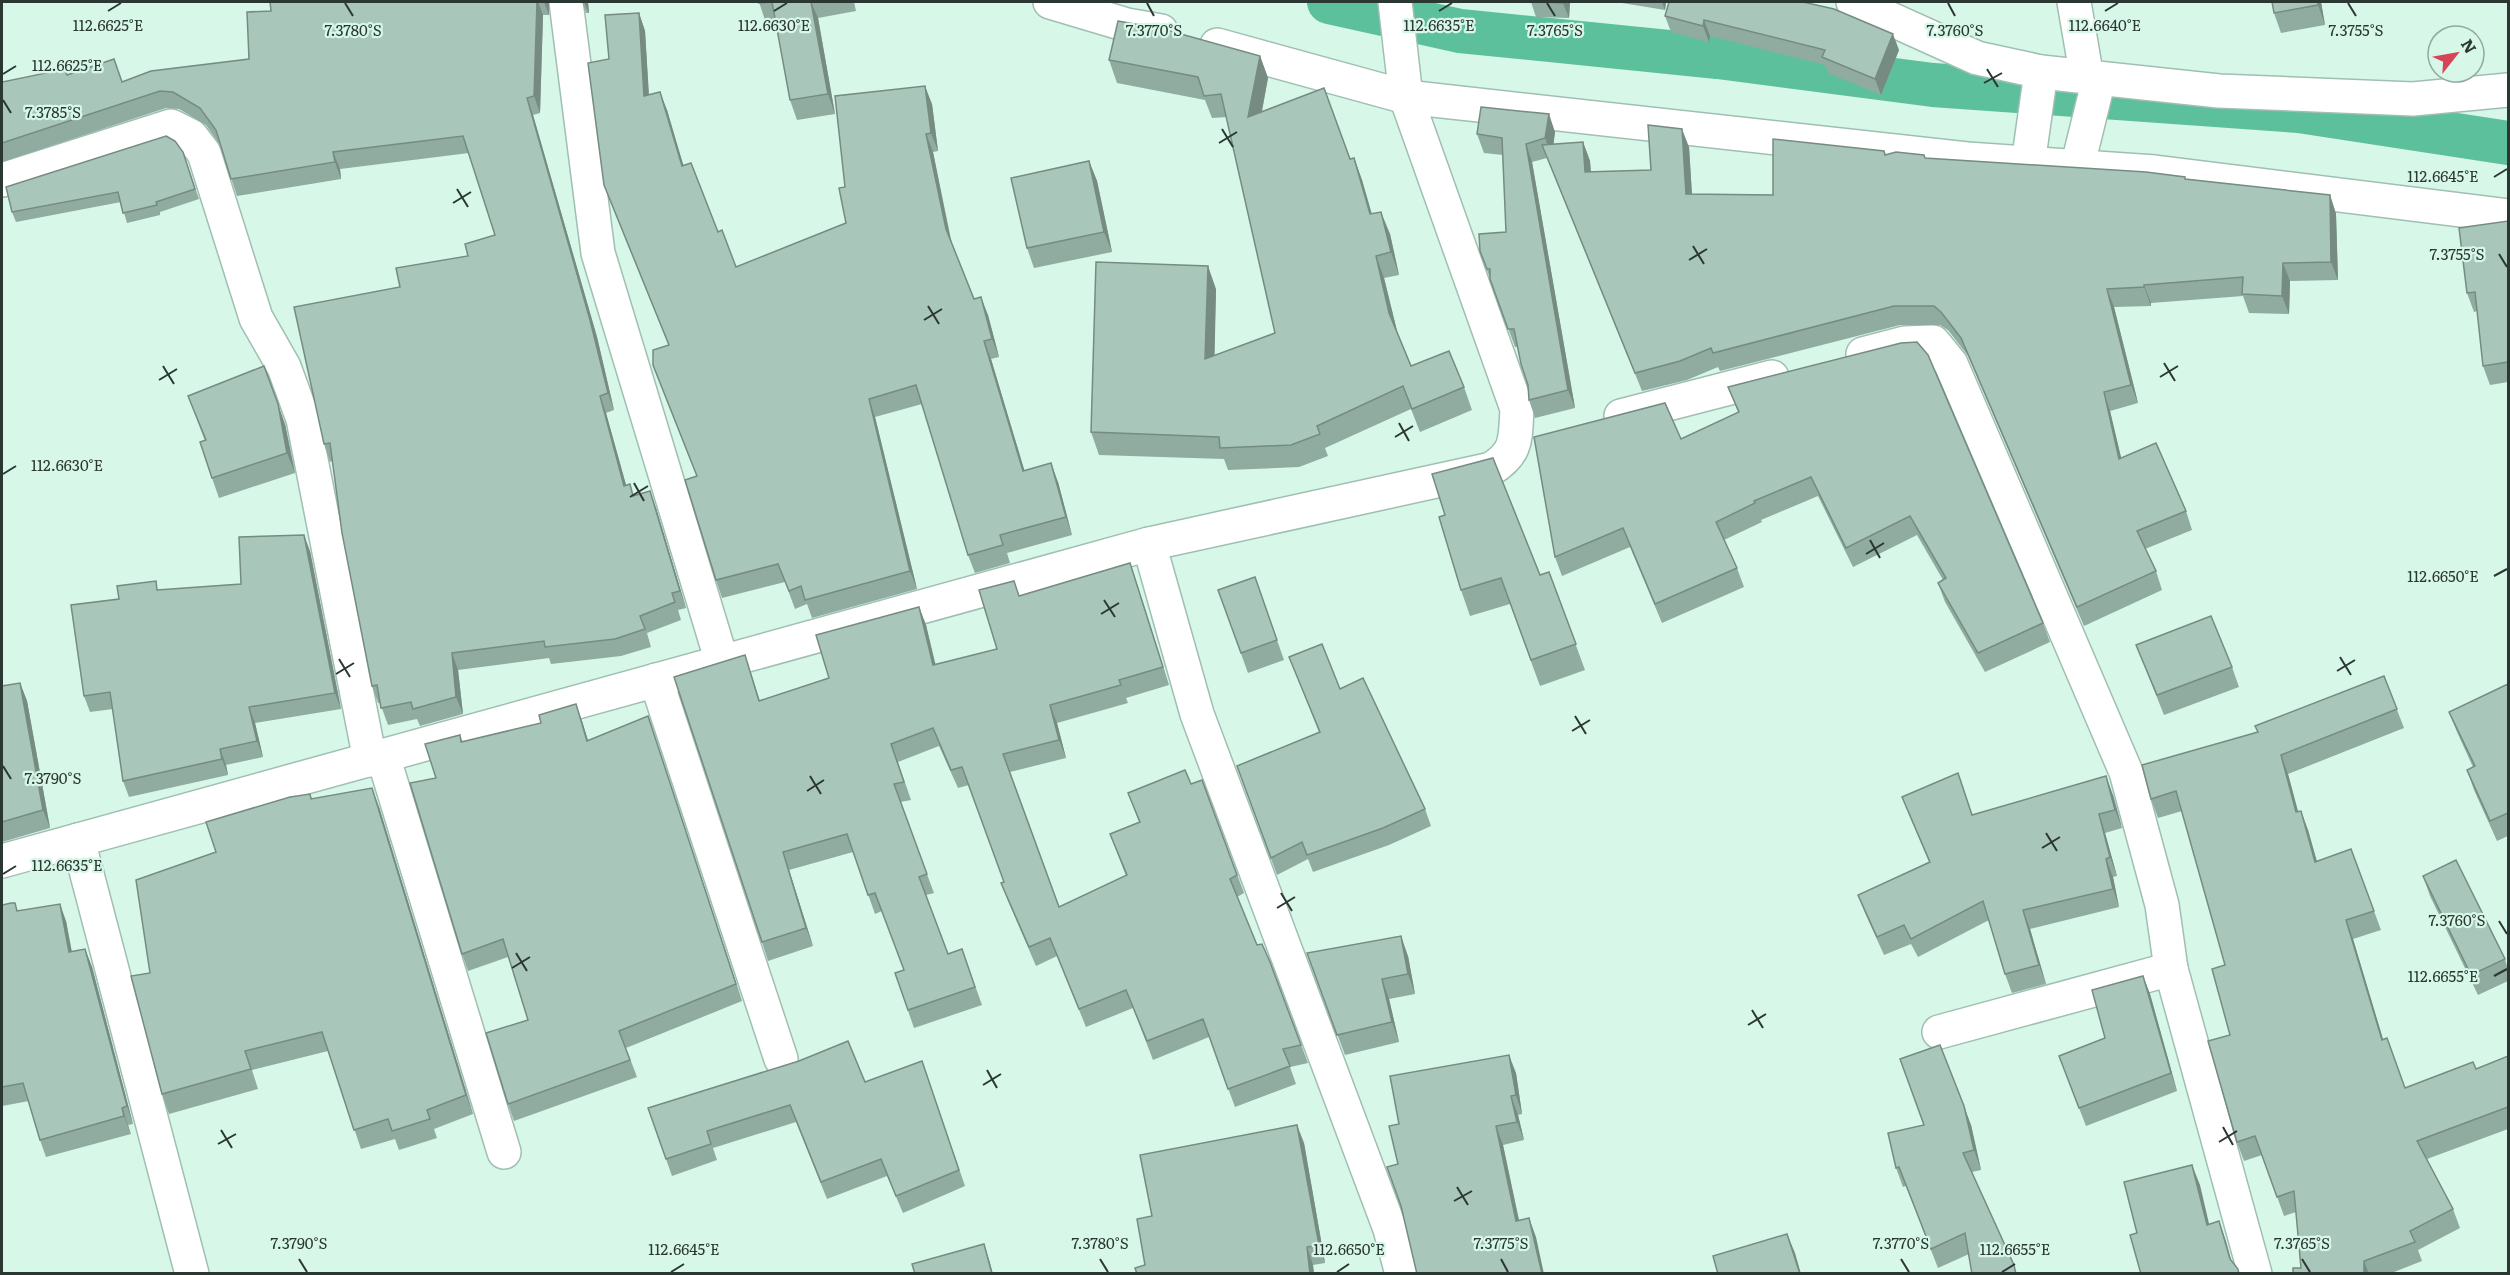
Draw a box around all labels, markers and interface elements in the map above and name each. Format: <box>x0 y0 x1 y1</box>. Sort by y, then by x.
text: 112.6625°E <box>73 13 143 36</box>
text: 112.6630°E <box>738 13 810 36</box>
text: 112.6635°E <box>1403 13 1475 36</box>
text: 112.6640°E <box>2069 13 2141 36</box>
text: 7.3780°S <box>324 18 382 41</box>
text: 7.3770°S <box>1126 18 1182 41</box>
text: 7.3765°S <box>1527 18 1583 41</box>
text: 7.3760°S <box>1926 18 1984 41</box>
text: 7.3755°S <box>2328 18 2384 41</box>
north arrow <box>2426 24 2486 84</box>
text: N <box>2456 34 2483 58</box>
text: 112.6625°E <box>32 53 102 76</box>
text: 7.3785°S <box>25 100 81 123</box>
text: 112.6645°E <box>2407 164 2479 187</box>
text: 7.3755°S <box>2429 242 2485 265</box>
text: 112.6630°E <box>31 453 103 476</box>
text: 112.6650°E <box>2407 564 2479 587</box>
text: 7.3790°S <box>25 766 81 789</box>
text: 112.6635°E <box>31 853 103 876</box>
text: 7.3760°S <box>2428 908 2486 931</box>
text: 112.6655°E <box>2408 964 2478 987</box>
text: 7.3790°S <box>271 1231 327 1254</box>
text: 7.3780°S <box>1071 1231 1129 1254</box>
text: 7.3775°S <box>1473 1231 1529 1254</box>
text: 7.3770°S <box>1873 1231 1929 1254</box>
text: 7.3765°S <box>2274 1231 2330 1254</box>
text: 112.6645°E <box>648 1237 720 1260</box>
text: 112.6650°E <box>1313 1237 1385 1260</box>
text: 112.6655°E <box>1980 1237 2050 1260</box>

